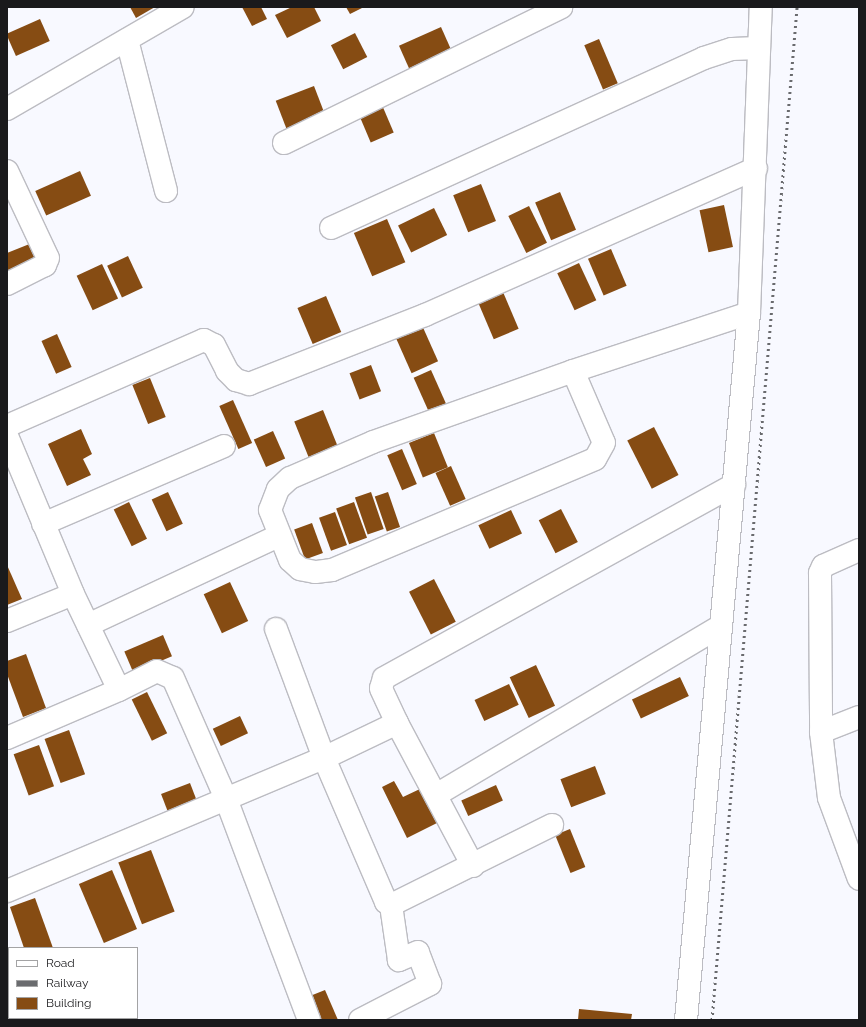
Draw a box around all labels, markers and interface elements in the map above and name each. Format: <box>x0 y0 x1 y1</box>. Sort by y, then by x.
legend <box>8 947 138 1019</box>
text: Road <box>46 956 75 970</box>
text: Railway <box>46 976 88 990</box>
text: Building <box>46 996 92 1010</box>

